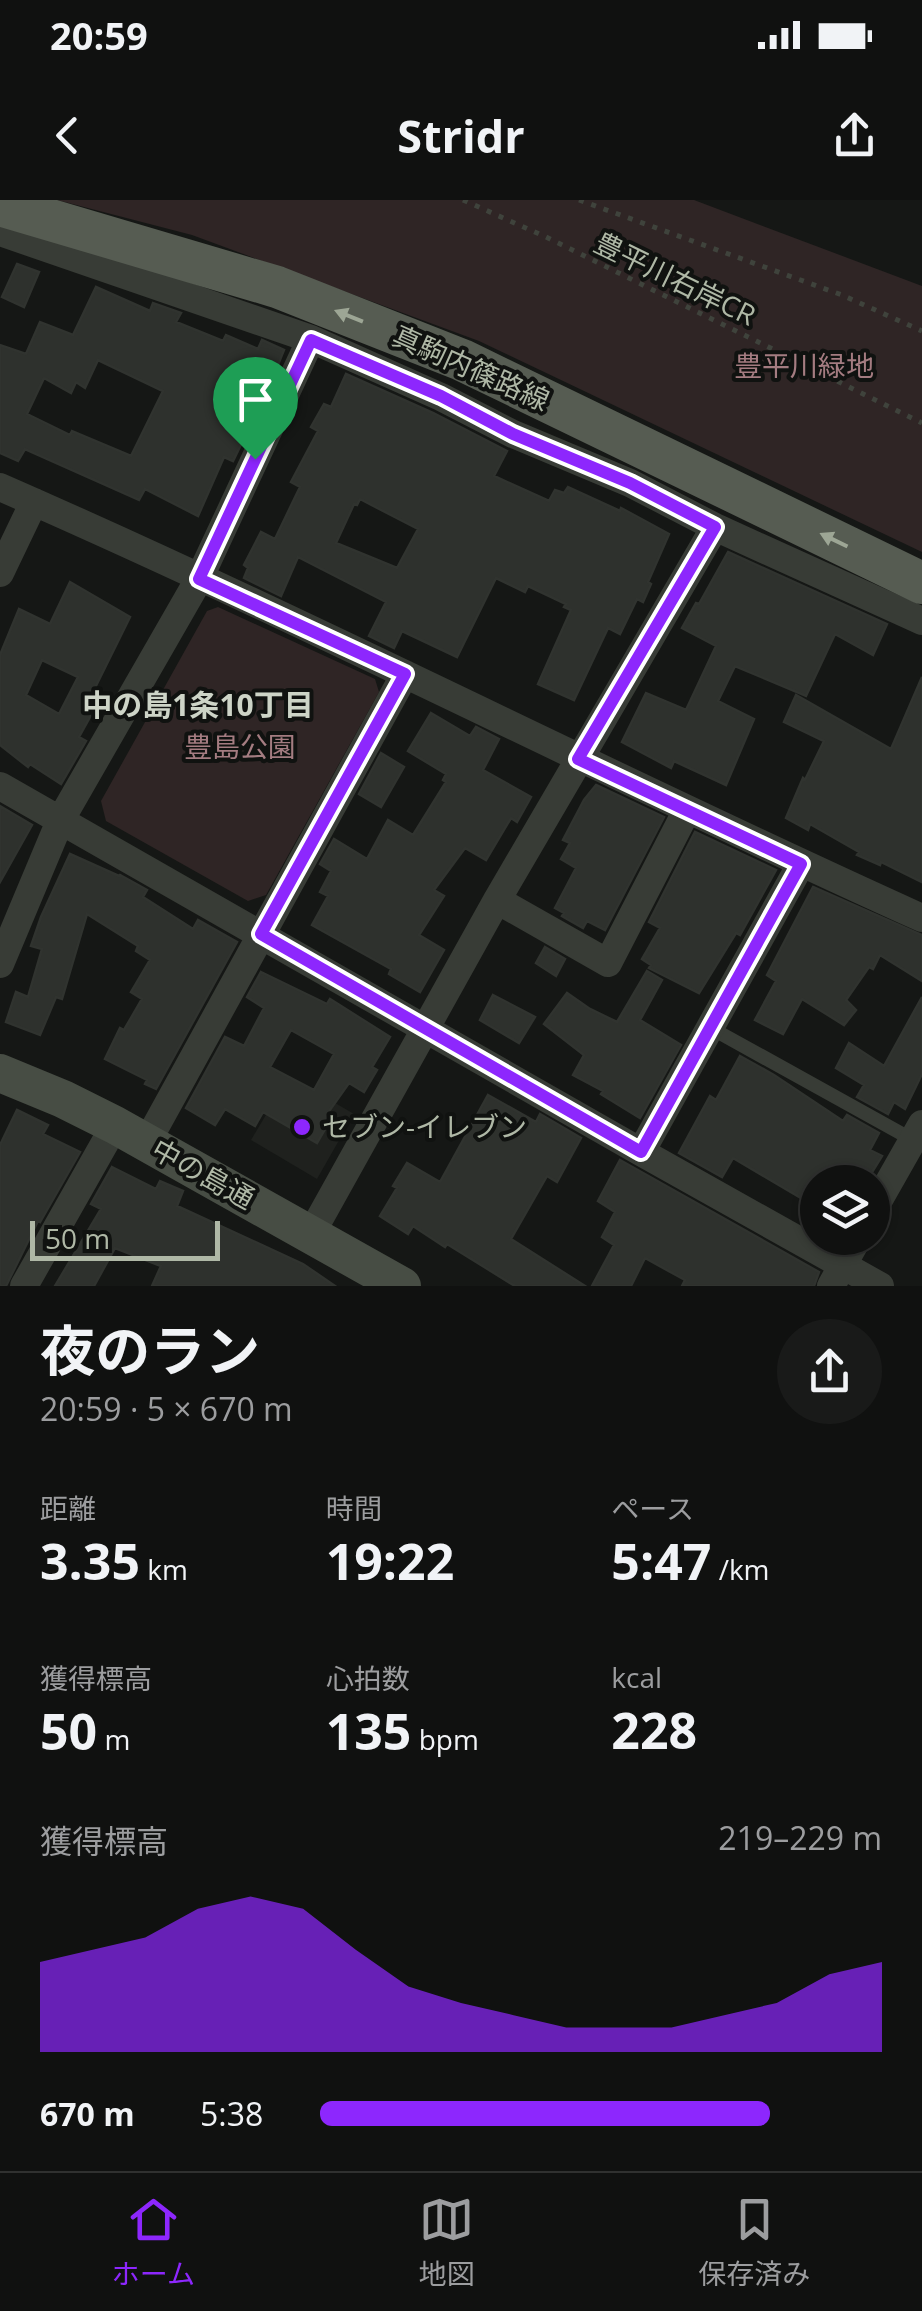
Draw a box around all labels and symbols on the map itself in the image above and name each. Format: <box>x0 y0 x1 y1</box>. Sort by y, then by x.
street label: 豊平川右岸CR <box>588 223 762 334</box>
one-way arrow <box>334 307 364 323</box>
street label: 真駒内篠路線 <box>387 316 556 419</box>
park label: 豊平川緑地 <box>734 346 874 384</box>
pin <box>213 357 298 460</box>
one-way arrow <box>819 532 848 549</box>
district label: 中の島1条10丁目 <box>82 684 314 725</box>
park label: 豊島公園 <box>184 727 296 765</box>
place label: セブン-イレブン <box>322 1107 527 1145</box>
marker: セブン-イレブン <box>291 1116 313 1138</box>
street label: 中の島通 <box>145 1129 262 1217</box>
scale bar <box>30 1216 220 1260</box>

